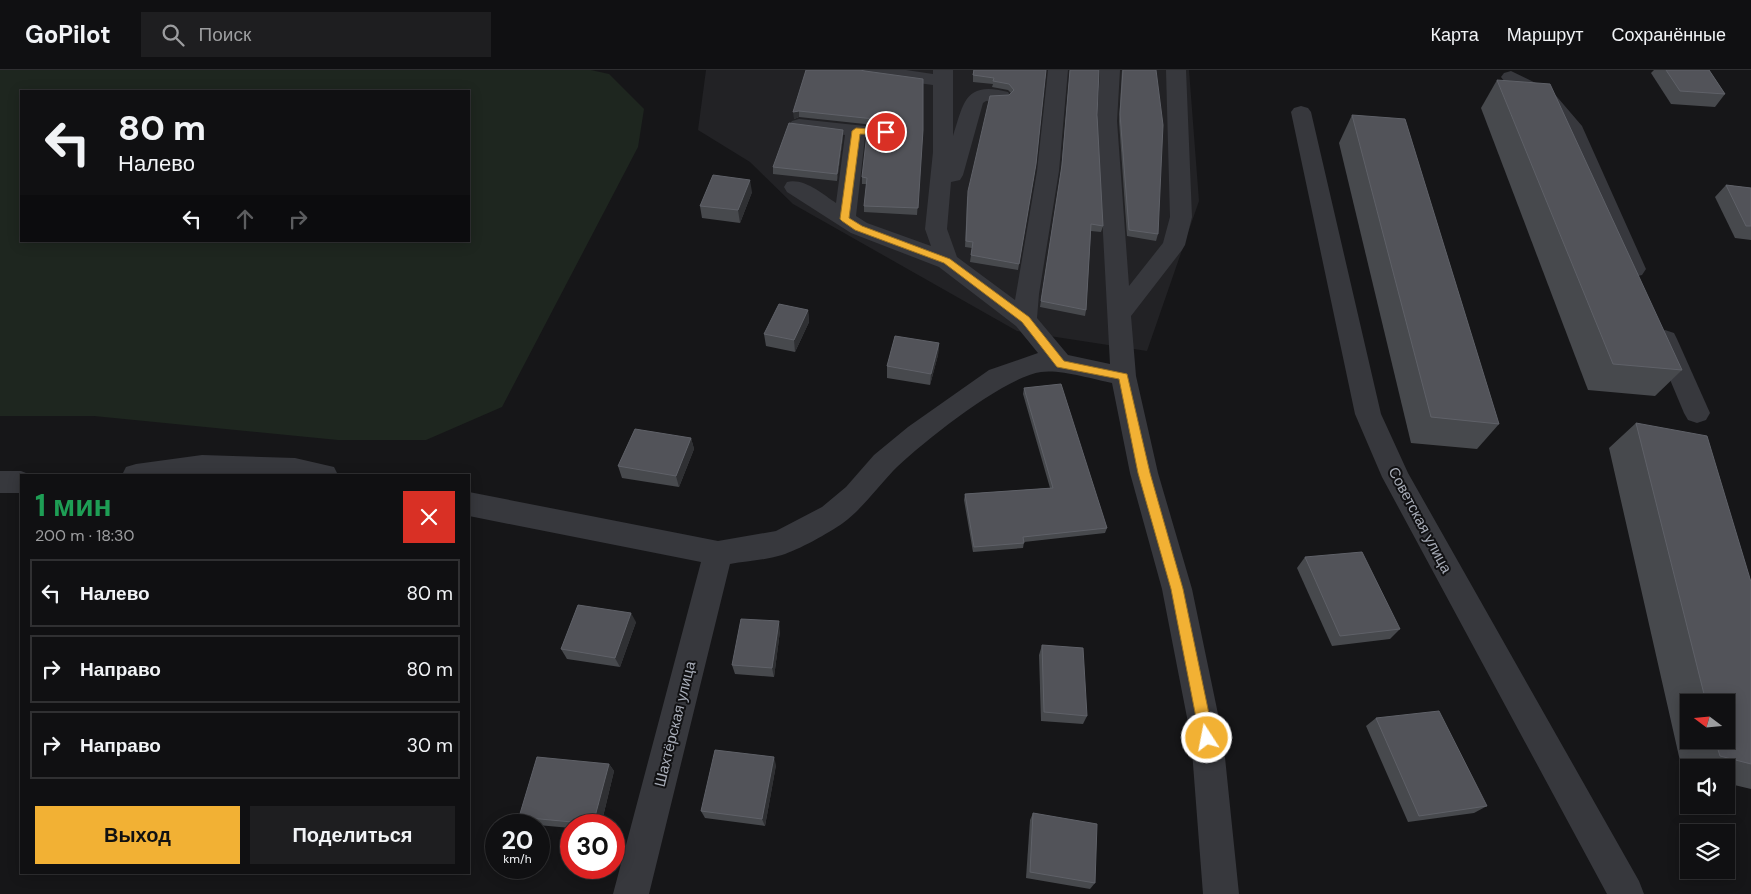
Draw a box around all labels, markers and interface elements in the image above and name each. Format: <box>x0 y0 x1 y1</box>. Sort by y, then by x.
search box <box>141 12 491 57</box>
text: GoPilot <box>25 19 111 50</box>
icon: search <box>159 21 187 49</box>
text: Поиск <box>199 22 251 47</box>
text: Карта <box>1431 23 1479 47</box>
text: Маршрут <box>1507 23 1583 47</box>
text: Сохранённые <box>1611 23 1726 47</box>
text: 80 m <box>118 105 206 151</box>
icon: left <box>35 110 100 175</box>
pin <box>865 111 907 153</box>
icon: arrive <box>872 118 900 146</box>
text: Налево <box>118 149 195 178</box>
icon: left <box>178 205 206 233</box>
icon: ahead <box>231 205 259 233</box>
icon: right <box>284 205 312 233</box>
street label: Советская улица <box>1384 463 1457 577</box>
text: 1 мин <box>35 486 112 525</box>
button: close <box>403 491 455 543</box>
text: 200 m · 18:30 <box>35 525 135 546</box>
icon: left <box>37 579 65 607</box>
text: Налево <box>80 581 150 606</box>
text: 80 m <box>406 581 453 606</box>
icon: right <box>37 655 65 683</box>
text: Направо <box>80 657 161 682</box>
text: 80 m <box>406 657 453 682</box>
street label: Шахтёрская улица <box>650 658 700 789</box>
north arrow <box>1680 694 1735 749</box>
map controls <box>1680 694 1735 879</box>
position arrow <box>1180 711 1232 763</box>
icon: right <box>37 731 65 759</box>
text: Направо <box>80 733 161 758</box>
text: 30 m <box>407 733 453 758</box>
button: sound <box>1680 759 1735 814</box>
button: Выход <box>35 806 240 864</box>
button: Поделиться <box>250 806 455 864</box>
speed limit sign: 30 <box>560 814 625 879</box>
text: 20 <box>502 824 533 857</box>
button: layers <box>1680 824 1735 879</box>
text: km/h <box>503 851 532 867</box>

